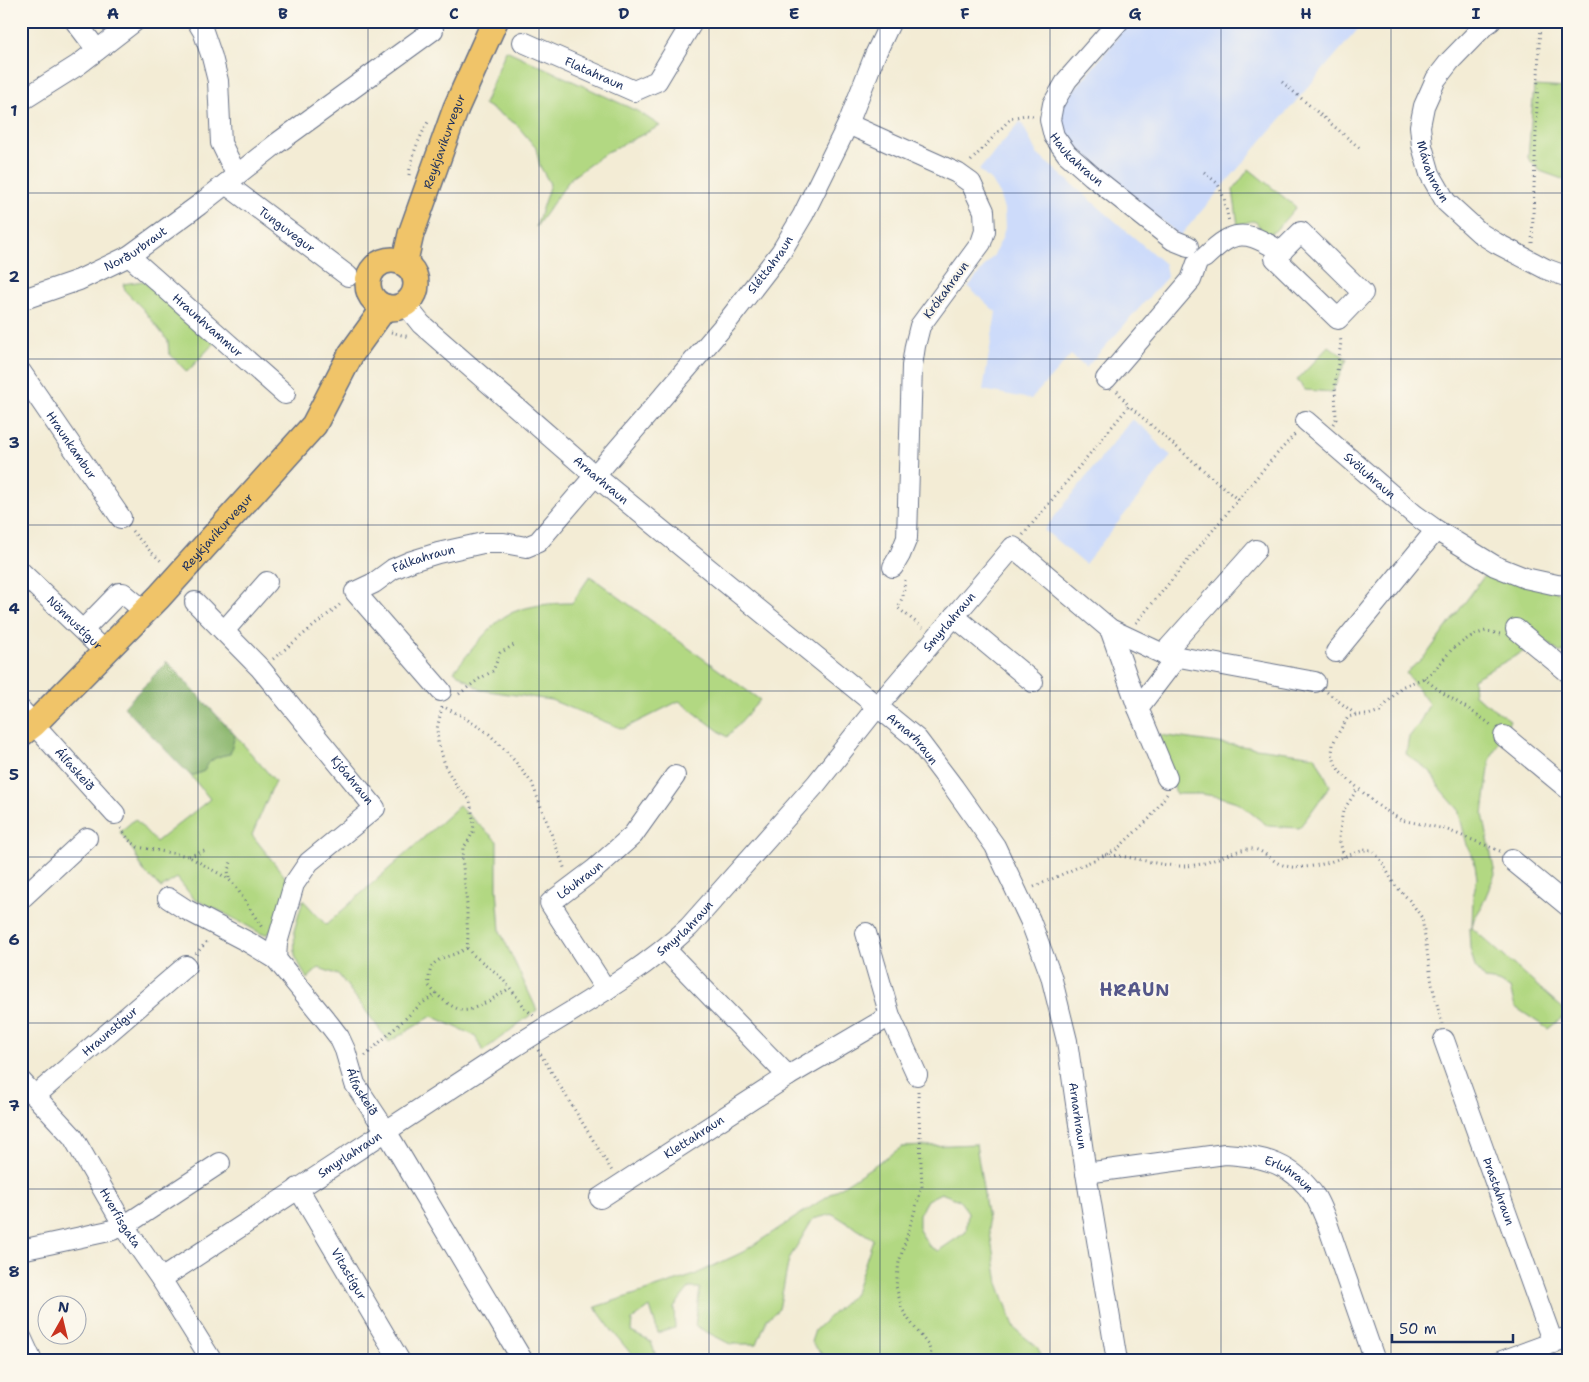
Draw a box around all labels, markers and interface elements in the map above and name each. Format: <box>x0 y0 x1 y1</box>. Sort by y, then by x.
text: A <box>107 3 119 24</box>
text: B <box>278 3 288 24</box>
text: C <box>449 3 459 24</box>
text: D <box>618 3 630 24</box>
text: E <box>789 3 799 24</box>
text: F <box>960 3 970 24</box>
text: G <box>1129 3 1142 24</box>
text: H <box>1300 3 1312 24</box>
text: I <box>1472 3 1481 24</box>
street label: Flatahraun <box>562 53 627 94</box>
street label: Reykjavíkurvegur <box>420 91 469 191</box>
text: 1 <box>10 100 18 121</box>
street label: Haukahraun <box>1046 129 1107 190</box>
street label: Mávahraun <box>1413 139 1453 205</box>
street label: Tunguvegur <box>255 203 319 257</box>
street label: Norðurbraut <box>101 223 170 275</box>
street label: Sléttahraun <box>744 233 797 297</box>
street label: Krókahraun <box>920 258 972 322</box>
text: 2 <box>8 266 20 287</box>
street label: Hraunhvammur <box>169 290 247 361</box>
street label: Hraunkambur <box>42 408 100 483</box>
text: 3 <box>8 432 20 453</box>
street label: Svöluhraun <box>1340 449 1399 503</box>
street label: Arnarhraun <box>570 453 632 508</box>
street label: Reykjavíkurvegur <box>178 489 257 575</box>
street label: Fálkahraun <box>390 542 456 576</box>
street label: Smyrlahraun <box>919 589 979 655</box>
street label: Nönnustígur <box>43 593 106 654</box>
text: 4 <box>8 598 20 619</box>
street label: Arnarhraun <box>883 709 942 768</box>
street label: Álfaskeið <box>51 744 98 794</box>
street label: Kjóahraun <box>327 752 377 808</box>
text: 5 <box>9 764 19 785</box>
street label: Lóuhraun <box>554 858 606 903</box>
street label: Smyrlahraun <box>653 897 717 960</box>
text: 6 <box>8 929 20 950</box>
district label: HRAUN <box>1100 978 1170 1002</box>
street label: Hraunstígur <box>79 1003 142 1060</box>
street label: Álfaskeið <box>343 1066 382 1119</box>
street label: Arnarhraun <box>1065 1081 1090 1150</box>
text: 7 <box>8 1095 20 1116</box>
street label: Klettahraun <box>661 1112 727 1162</box>
street label: Smyrlahraun <box>315 1128 385 1182</box>
street label: Erluhraun <box>1263 1152 1317 1196</box>
street label: Þrastahraun <box>1479 1155 1518 1228</box>
street label: Hverfisgata <box>96 1185 145 1251</box>
street label: Vitastígur <box>327 1245 370 1303</box>
text: 8 <box>8 1261 20 1282</box>
north arrow <box>38 1294 88 1344</box>
text: N <box>57 1297 71 1317</box>
scale bar <box>1392 1312 1513 1344</box>
text: 50 m <box>1399 1319 1437 1339</box>

